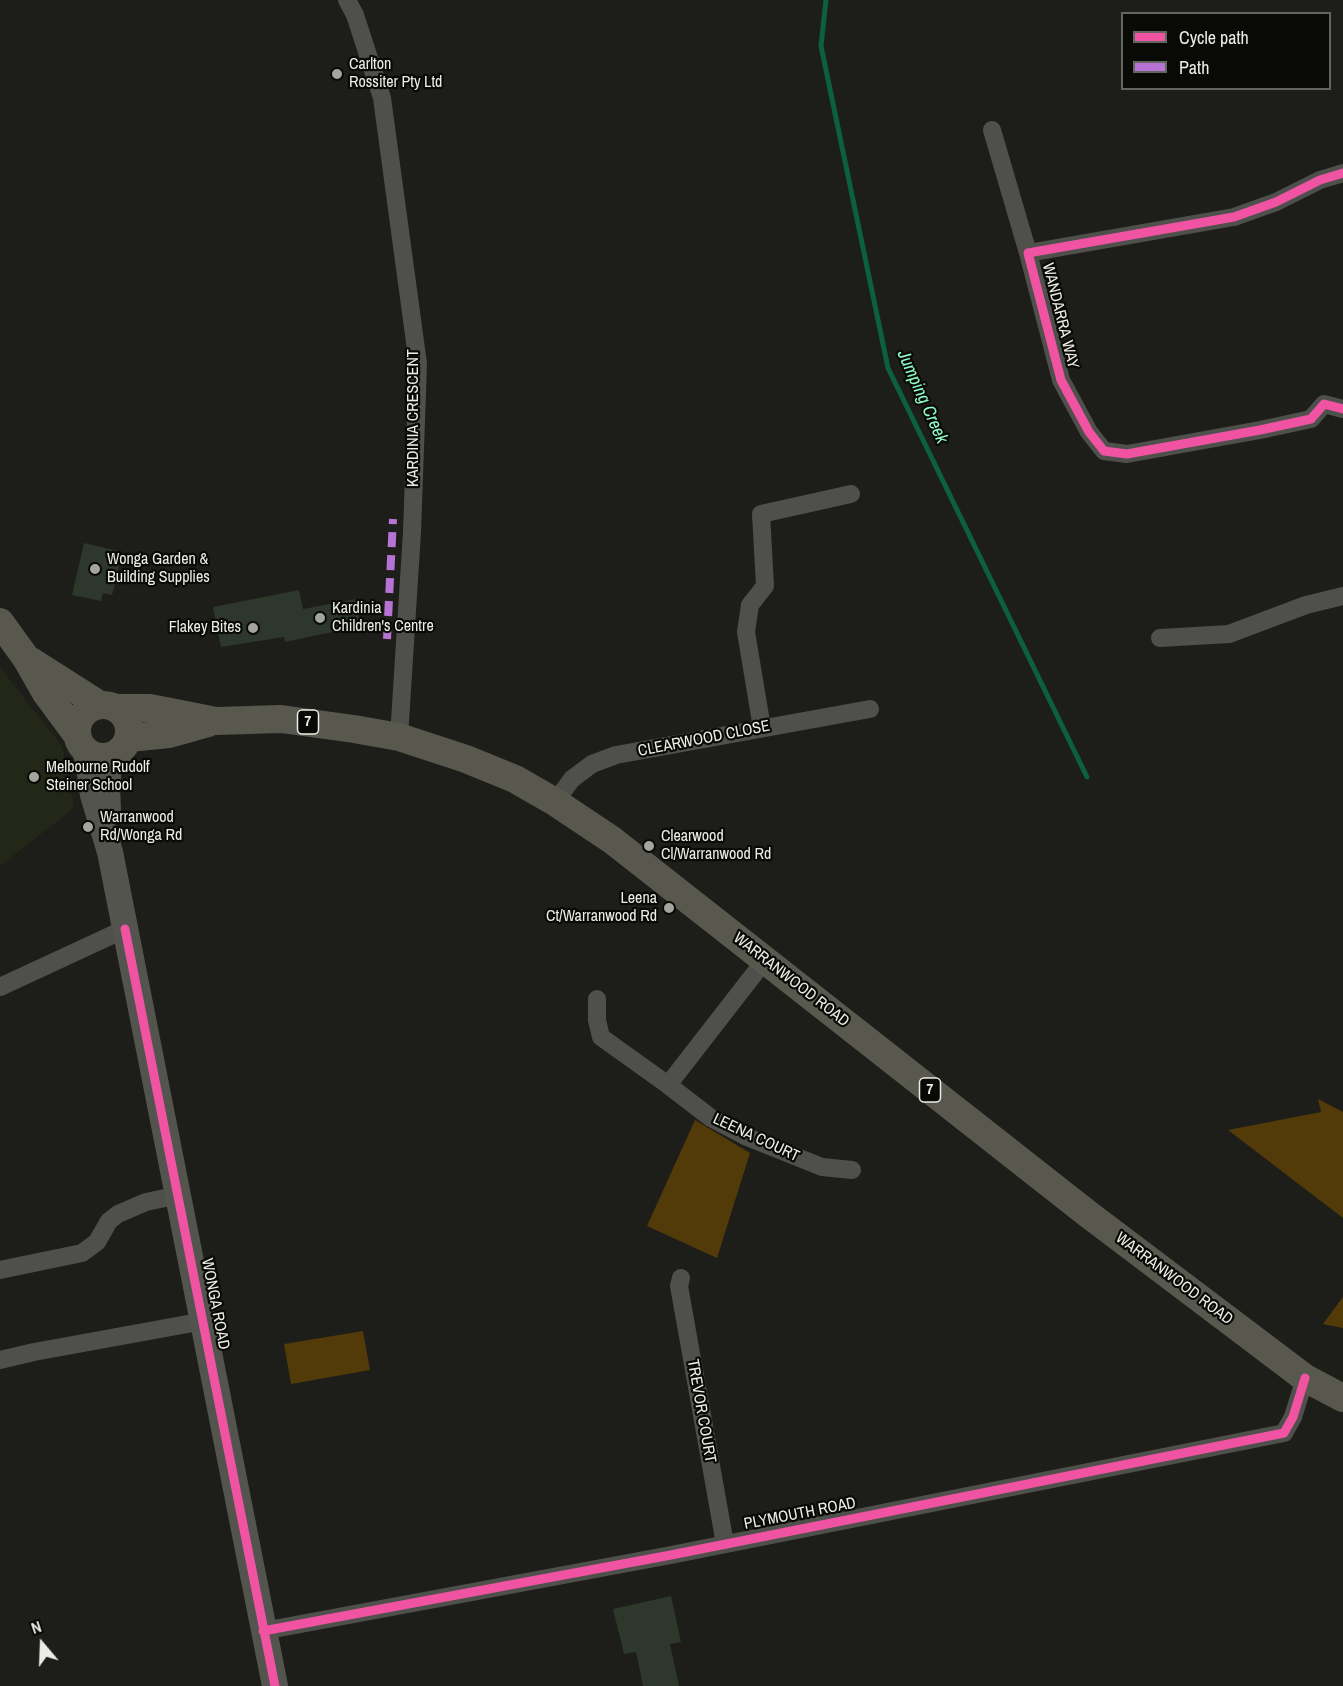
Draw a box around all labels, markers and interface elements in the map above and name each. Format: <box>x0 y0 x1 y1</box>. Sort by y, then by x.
legend <box>1121 12 1331 90</box>
text: Cycle path <box>1179 25 1249 50</box>
place label: Carlton Rossiter Pty Ltd <box>349 55 442 93</box>
text: Path <box>1179 55 1209 80</box>
marker: Carlton Rossiter Pty Ltd <box>330 67 344 81</box>
street label: WANDARRA WAY <box>1038 261 1082 371</box>
water label: Jumping Creek <box>892 347 952 447</box>
street label: KARDINIA CRESCENT <box>404 349 424 487</box>
place label: Wonga Garden & Building Supplies <box>107 550 210 588</box>
marker: Wonga Garden & Building Supplies <box>88 562 102 576</box>
place label: Kardinia Children's Centre <box>332 599 434 637</box>
marker: Kardinia Children's Centre <box>313 611 327 625</box>
place label: Flakey Bites <box>169 618 241 638</box>
marker: Flakey Bites <box>246 621 260 635</box>
road number: 7 <box>298 710 318 734</box>
street label: CLEARWOOD CLOSE <box>636 717 772 761</box>
place label: Melbourne Rudolf Steiner School <box>46 758 150 796</box>
marker: Melbourne Rudolf Steiner School <box>27 770 41 784</box>
place label: Warranwood Rd/Wonga Rd <box>100 808 182 846</box>
marker: Warranwood Rd/Wonga Rd <box>81 820 95 834</box>
place label: Clearwood Cl/Warranwood Rd <box>661 827 771 865</box>
marker: Clearwood Cl/Warranwood Rd <box>642 839 656 853</box>
place label: Leena Ct/Warranwood Rd <box>546 889 657 927</box>
marker: Leena Ct/Warranwood Rd <box>662 901 676 915</box>
street label: WARRANWOOD ROAD <box>729 929 853 1031</box>
road number: 7 <box>920 1078 940 1102</box>
street label: LEENA COURT <box>710 1110 802 1166</box>
street label: WARRANWOOD ROAD <box>1112 1229 1236 1329</box>
street label: WONGA ROAD <box>197 1257 233 1351</box>
street label: TREVOR COURT <box>682 1358 720 1464</box>
street label: PLYMOUTH ROAD <box>742 1494 858 1534</box>
north arrow <box>12 1614 72 1674</box>
text: N <box>28 1615 44 1639</box>

